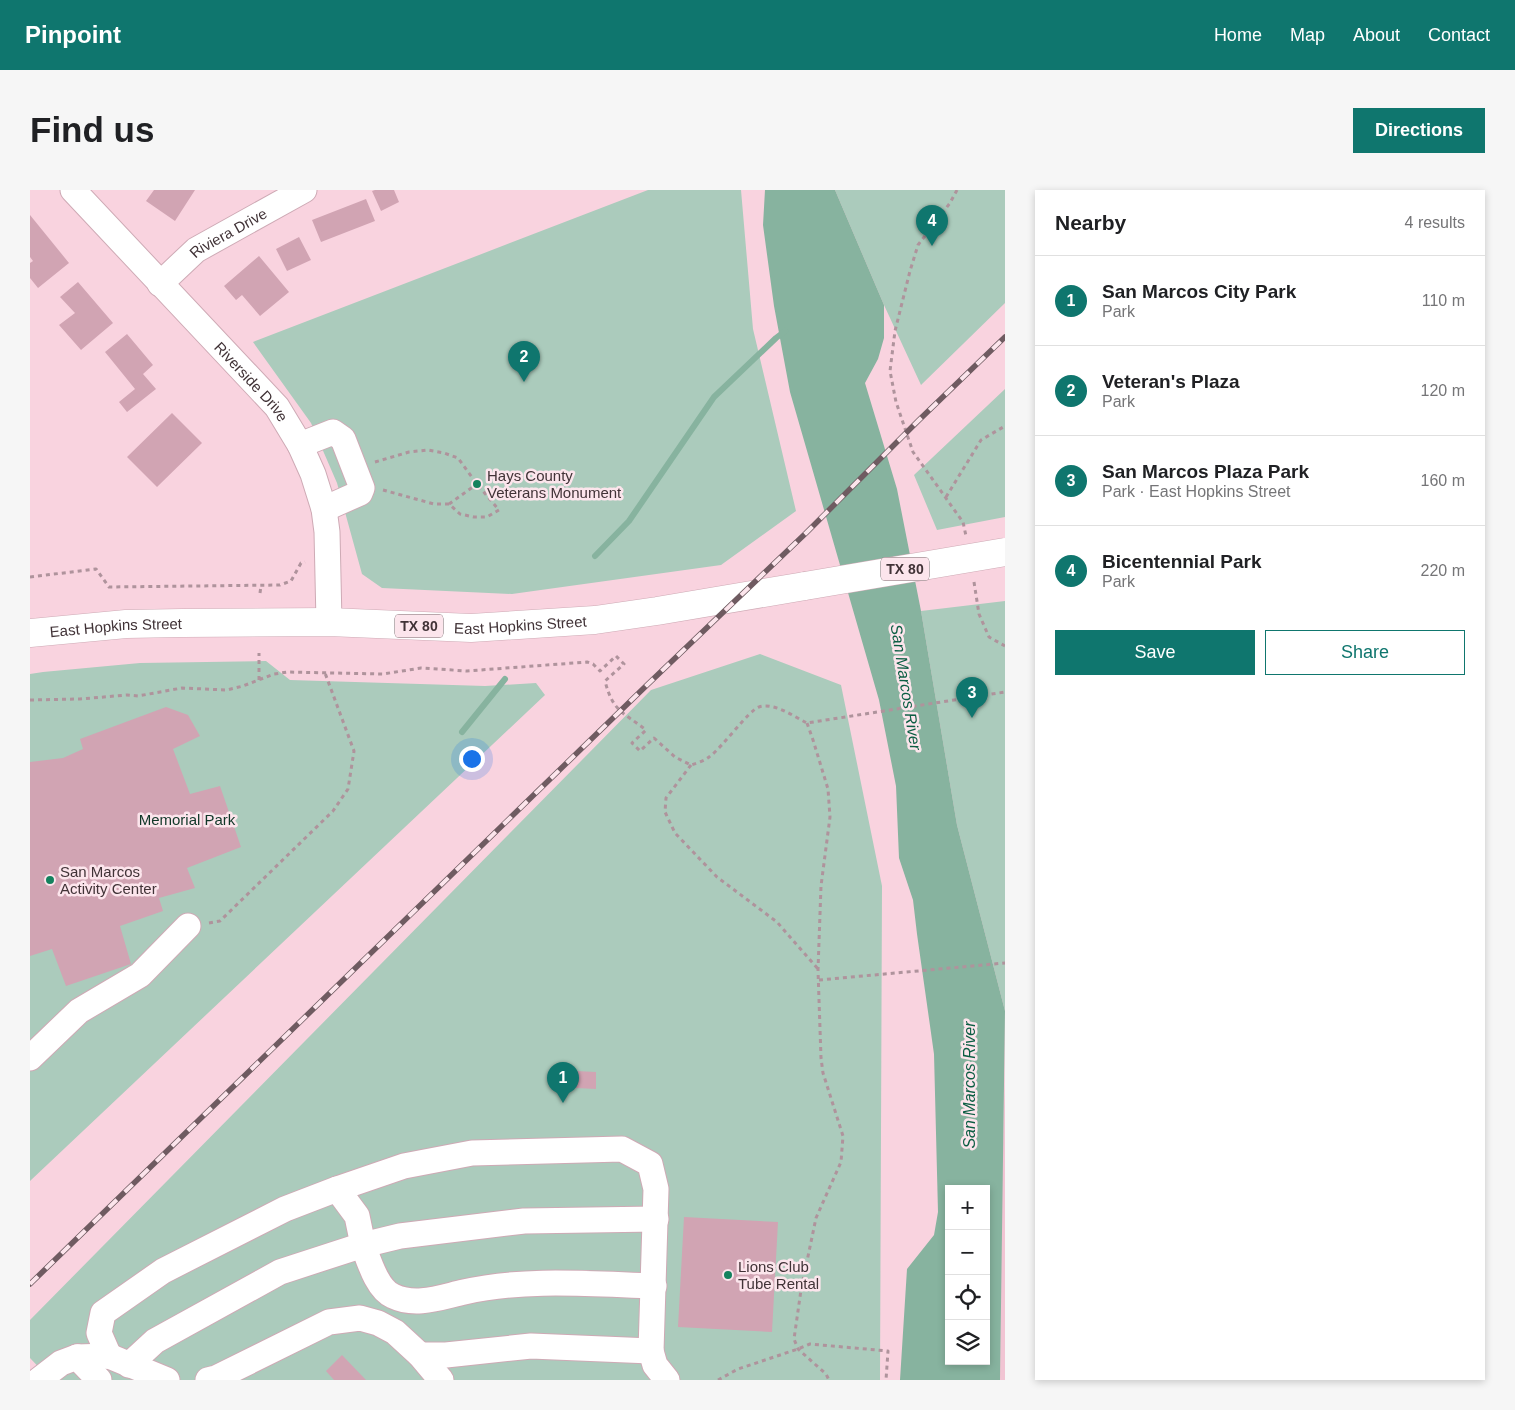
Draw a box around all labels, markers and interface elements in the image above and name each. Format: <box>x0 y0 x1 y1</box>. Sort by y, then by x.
text: Pinpoint <box>25 21 121 48</box>
text: Home <box>1214 25 1262 45</box>
text: Map <box>1290 25 1325 45</box>
text: About <box>1353 25 1400 45</box>
text: Contact <box>1428 25 1490 45</box>
button: Directions <box>1353 108 1485 153</box>
text: Find us <box>30 110 154 149</box>
street label: Riviera Drive <box>185 204 270 261</box>
pin: 4 <box>916 205 948 246</box>
text: Nearby <box>1055 211 1126 234</box>
text: 4 results <box>1405 214 1465 231</box>
text: San Marcos City Park <box>1102 281 1296 302</box>
text: 1 <box>1067 292 1075 309</box>
text: 110 m <box>1422 292 1465 309</box>
text: Park <box>1102 303 1135 320</box>
street label: Riverside Drive <box>211 338 292 424</box>
pin: 2 <box>508 341 540 382</box>
text: Veteran's Plaza <box>1102 371 1240 392</box>
text: 2 <box>1067 382 1075 399</box>
text: 120 m <box>1421 382 1465 399</box>
text: Park <box>1102 393 1135 410</box>
text: San Marcos Plaza Park <box>1102 461 1309 482</box>
place label: Hays County Veterans Monument <box>487 467 622 501</box>
text: 3 <box>1067 472 1075 489</box>
text: 160 m <box>1421 472 1465 489</box>
marker: Hays County Veterans Monument <box>471 478 483 490</box>
text: Park · East Hopkins Street <box>1102 483 1291 500</box>
text: Bicentennial Park <box>1102 551 1261 572</box>
road number: TX 80 <box>881 558 929 580</box>
text: 4 <box>1067 562 1075 579</box>
text: 220 m <box>1421 562 1465 579</box>
text: Park <box>1102 573 1135 590</box>
street label: East Hopkins Street <box>454 612 588 637</box>
street label: East Hopkins Street <box>49 614 183 640</box>
road number: TX 80 <box>395 614 443 638</box>
water label: San Marcos River <box>888 623 924 752</box>
button: Save <box>1055 630 1255 675</box>
button: Share <box>1265 630 1465 675</box>
pin: 3 <box>956 677 988 718</box>
your location <box>459 746 485 772</box>
park label: Memorial Park <box>139 811 236 828</box>
place label: San Marcos Activity Center <box>60 863 157 897</box>
marker: San Marcos Activity Center <box>44 874 56 886</box>
water label: San Marcos River <box>961 1021 978 1149</box>
pin: 1 <box>547 1062 579 1103</box>
map controls <box>945 1185 990 1365</box>
button: + <box>945 1185 990 1230</box>
button: − <box>945 1230 990 1275</box>
place label: Lions Club Tube Rental <box>738 1258 819 1292</box>
marker: Lions Club Tube Rental <box>722 1269 734 1281</box>
button: locate <box>945 1275 990 1320</box>
button: layers <box>945 1320 990 1365</box>

